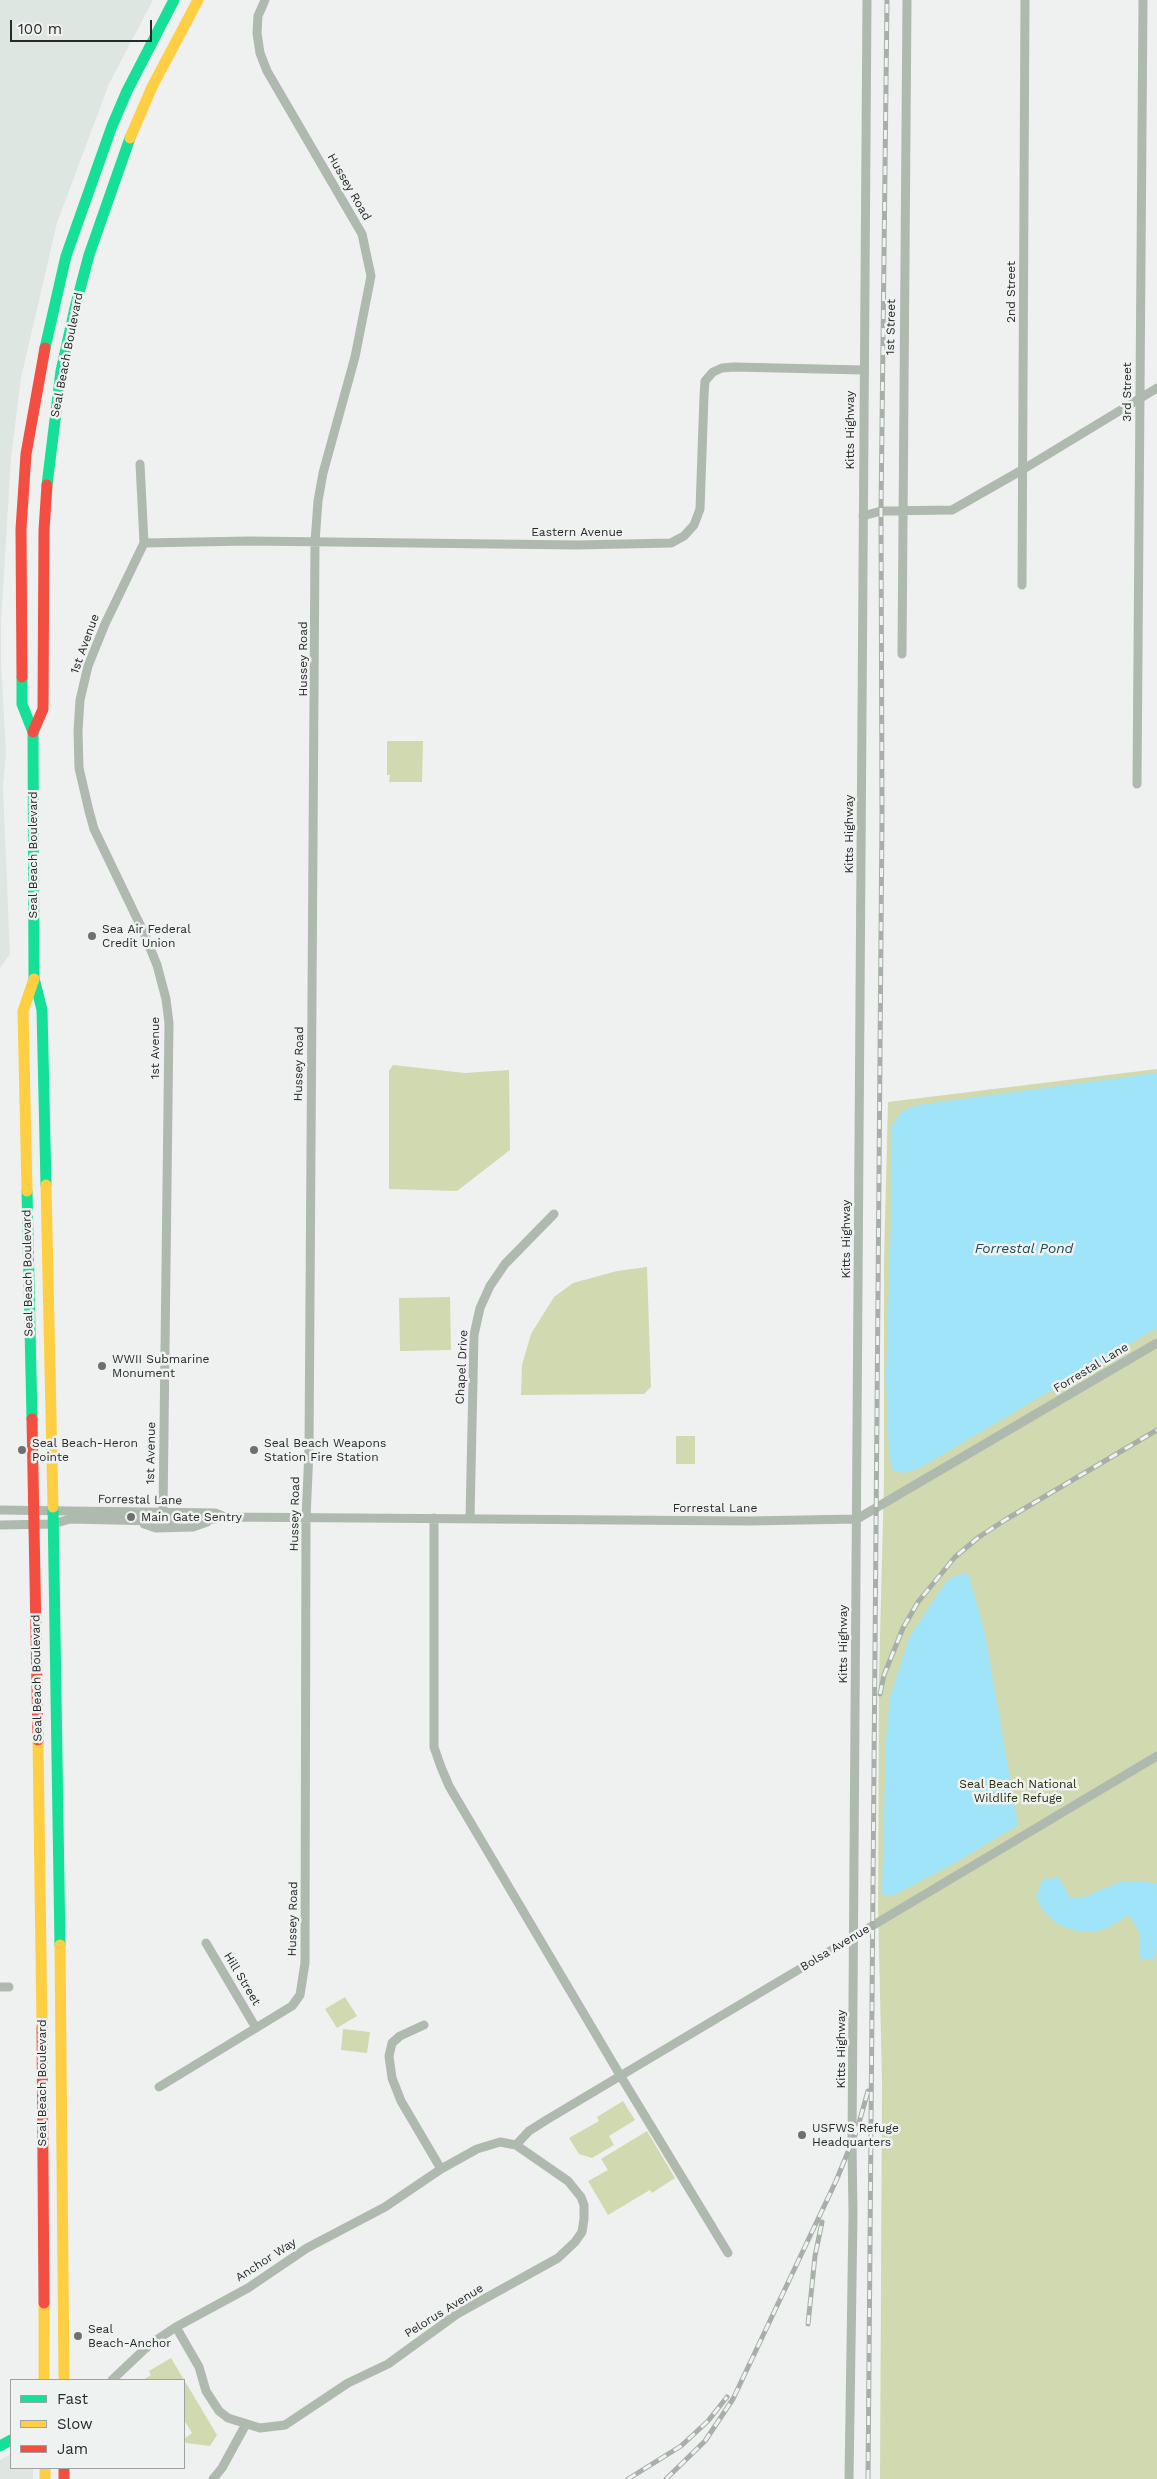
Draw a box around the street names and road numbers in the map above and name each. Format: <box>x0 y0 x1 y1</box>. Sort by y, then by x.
street label: Hussey Road <box>324 151 374 223</box>
street label: 2nd Street <box>1004 261 1018 323</box>
street label: Seal Beach Boulevard <box>48 291 86 419</box>
street label: 1st Street <box>883 299 899 355</box>
street label: 3rd Street <box>1120 362 1134 422</box>
street label: Kitts Highway <box>843 390 857 470</box>
street label: Eastern Avenue <box>531 525 623 539</box>
street label: 1st Avenue <box>68 612 102 676</box>
street label: Hussey Road <box>296 622 310 696</box>
street label: Seal Beach Boulevard <box>26 792 40 918</box>
street label: Kitts Highway <box>842 794 856 874</box>
street label: 1st Avenue <box>148 1017 162 1079</box>
street label: Hussey Road <box>291 1026 307 1102</box>
street label: Kitts Highway <box>839 1199 853 1279</box>
street label: Seal Beach Boulevard <box>20 1209 36 1337</box>
street label: Chapel Drive <box>453 1329 471 1405</box>
street label: Forrestal Lane <box>1051 1340 1131 1396</box>
street label: 1st Avenue <box>143 1422 159 1484</box>
street label: Hussey Road <box>287 1476 303 1552</box>
street label: Forrestal Lane <box>98 1492 182 1508</box>
street label: Forrestal Lane <box>673 1501 757 1515</box>
street label: Kitts Highway <box>836 1604 850 1684</box>
street label: Seal Beach Boulevard <box>29 1614 45 1742</box>
street label: Hussey Road <box>285 1881 301 1957</box>
street label: Bolsa Avenue <box>798 1922 872 1974</box>
street label: Hill Street <box>220 1950 264 2008</box>
street label: Kitts Highway <box>834 2009 848 2089</box>
street label: Seal Beach Boulevard <box>35 2020 49 2146</box>
street label: Anchor Way <box>233 2235 299 2285</box>
street label: Pelorus Avenue <box>402 2281 486 2341</box>

